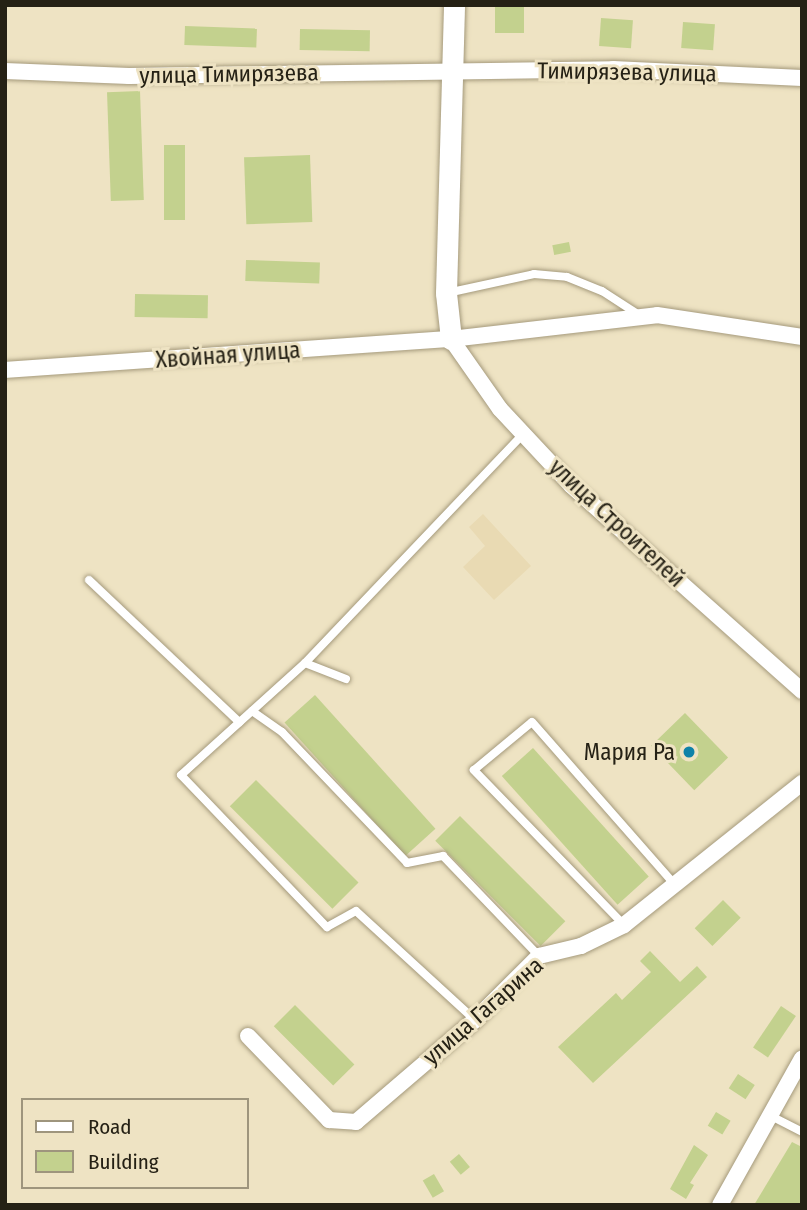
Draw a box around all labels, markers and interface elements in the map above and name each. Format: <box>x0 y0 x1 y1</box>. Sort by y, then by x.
street label: Тимирязева улица <box>537 57 717 87</box>
street label: улица Тимирязева <box>139 59 319 89</box>
street label: Хвойная улица <box>155 336 301 374</box>
street label: улица Строителей <box>544 453 690 593</box>
place label: Мария Ра <box>584 738 675 766</box>
marker: Мария Ра <box>681 744 697 760</box>
street label: улица Гагарина <box>417 951 549 1071</box>
legend <box>21 1098 248 1189</box>
text: Road <box>88 1114 132 1140</box>
text: Building <box>88 1149 159 1175</box>

